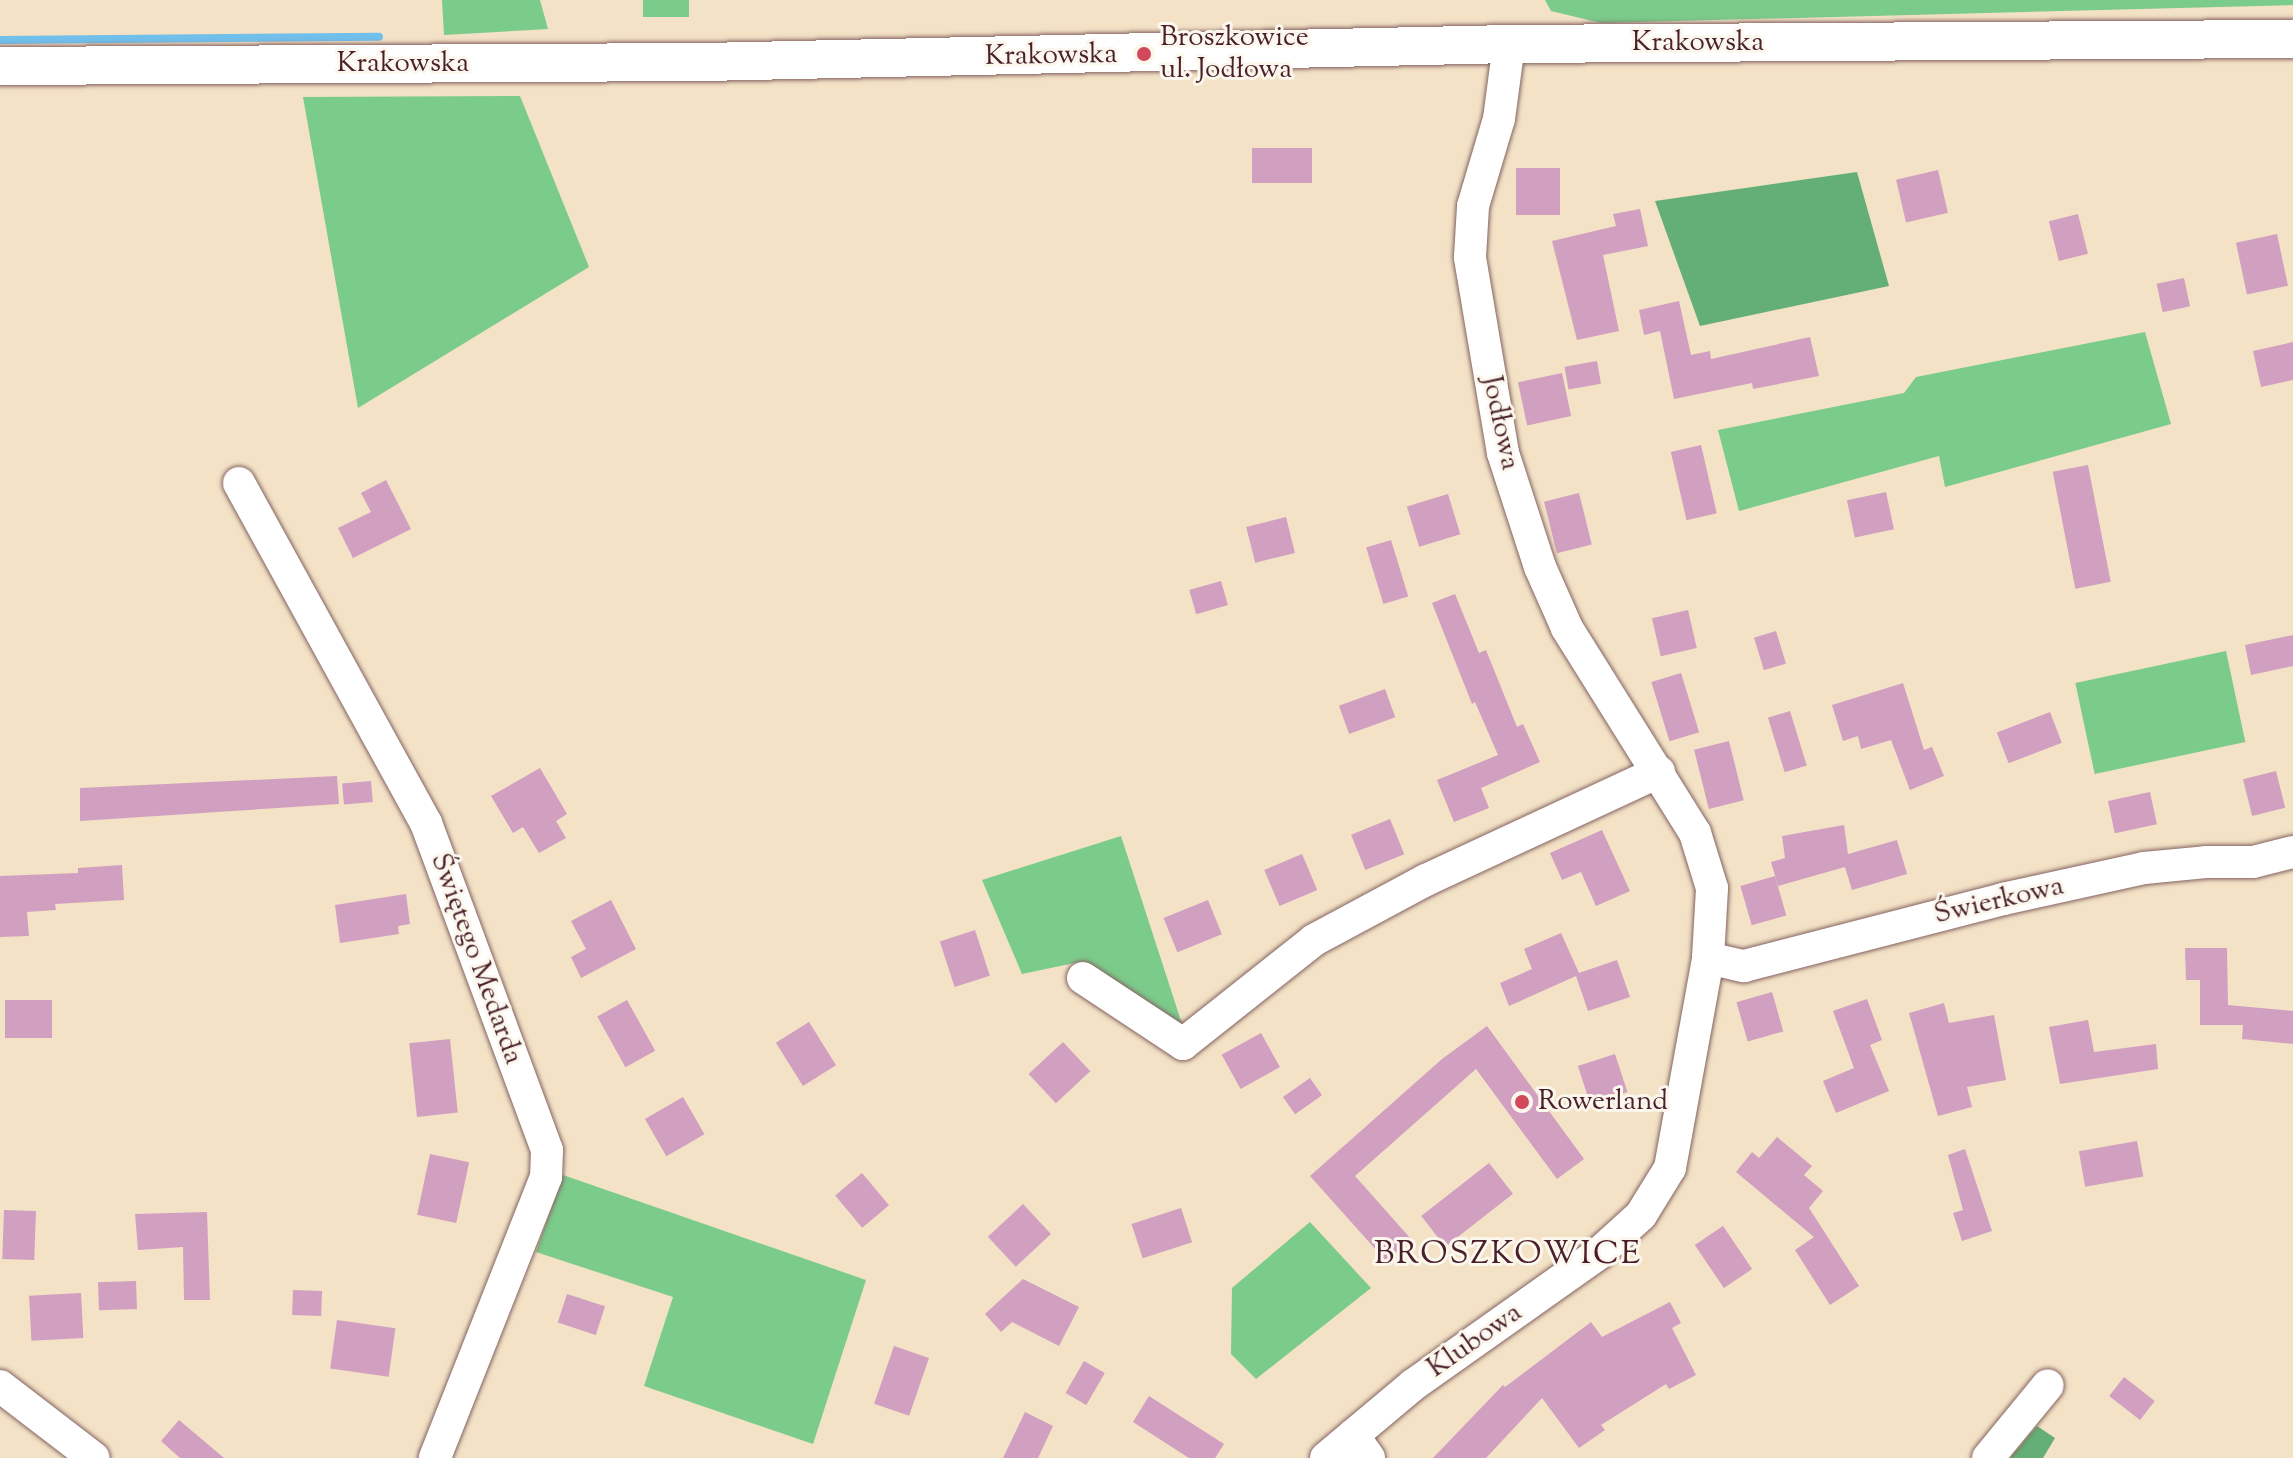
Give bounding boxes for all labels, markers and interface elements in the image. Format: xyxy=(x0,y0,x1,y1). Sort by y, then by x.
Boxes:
place label: Broszkowice ul. Jodłowa xyxy=(1160,21,1309,87)
street label: Krakowska xyxy=(1632,26,1764,60)
street label: Krakowska xyxy=(984,38,1118,74)
marker: Broszkowice ul. Jodłowa xyxy=(1135,45,1153,63)
street label: Krakowska xyxy=(337,47,469,81)
street label: Jodłowa xyxy=(1474,373,1526,473)
street label: Świętego Medarda xyxy=(422,849,530,1069)
street label: Świerkowa xyxy=(1931,870,2067,932)
place label: Rowerland xyxy=(1538,1085,1668,1119)
marker: Rowerland xyxy=(1513,1093,1531,1111)
district label: BROSZKOWICE xyxy=(1374,1236,1642,1274)
street label: Klubowa xyxy=(1421,1296,1529,1386)

